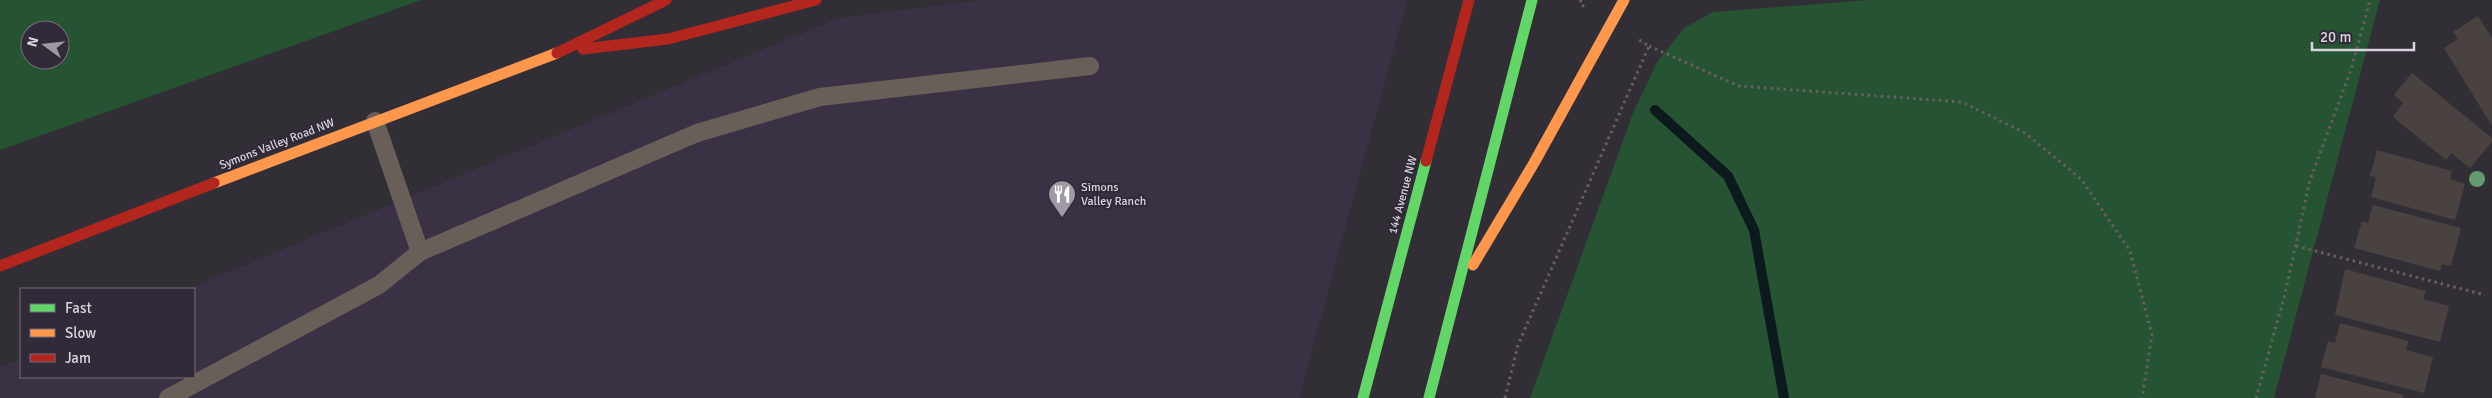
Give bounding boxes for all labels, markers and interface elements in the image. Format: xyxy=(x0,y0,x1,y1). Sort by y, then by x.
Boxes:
north arrow xyxy=(20,20,70,70)
scale bar xyxy=(2312,20,2414,52)
text: 20 m xyxy=(2320,28,2351,46)
text: N xyxy=(23,35,42,49)
street label: Symons Valley Road NW xyxy=(217,115,337,173)
street label: 144 Avenue NW xyxy=(1385,154,1421,236)
restaurant icon: Simons Valley Ranch xyxy=(1047,179,1077,218)
place label: Simons Valley Ranch xyxy=(1081,180,1146,209)
legend xyxy=(20,288,195,378)
text: Fast xyxy=(65,299,92,317)
text: Slow xyxy=(65,324,96,342)
text: Jam xyxy=(65,349,91,367)

